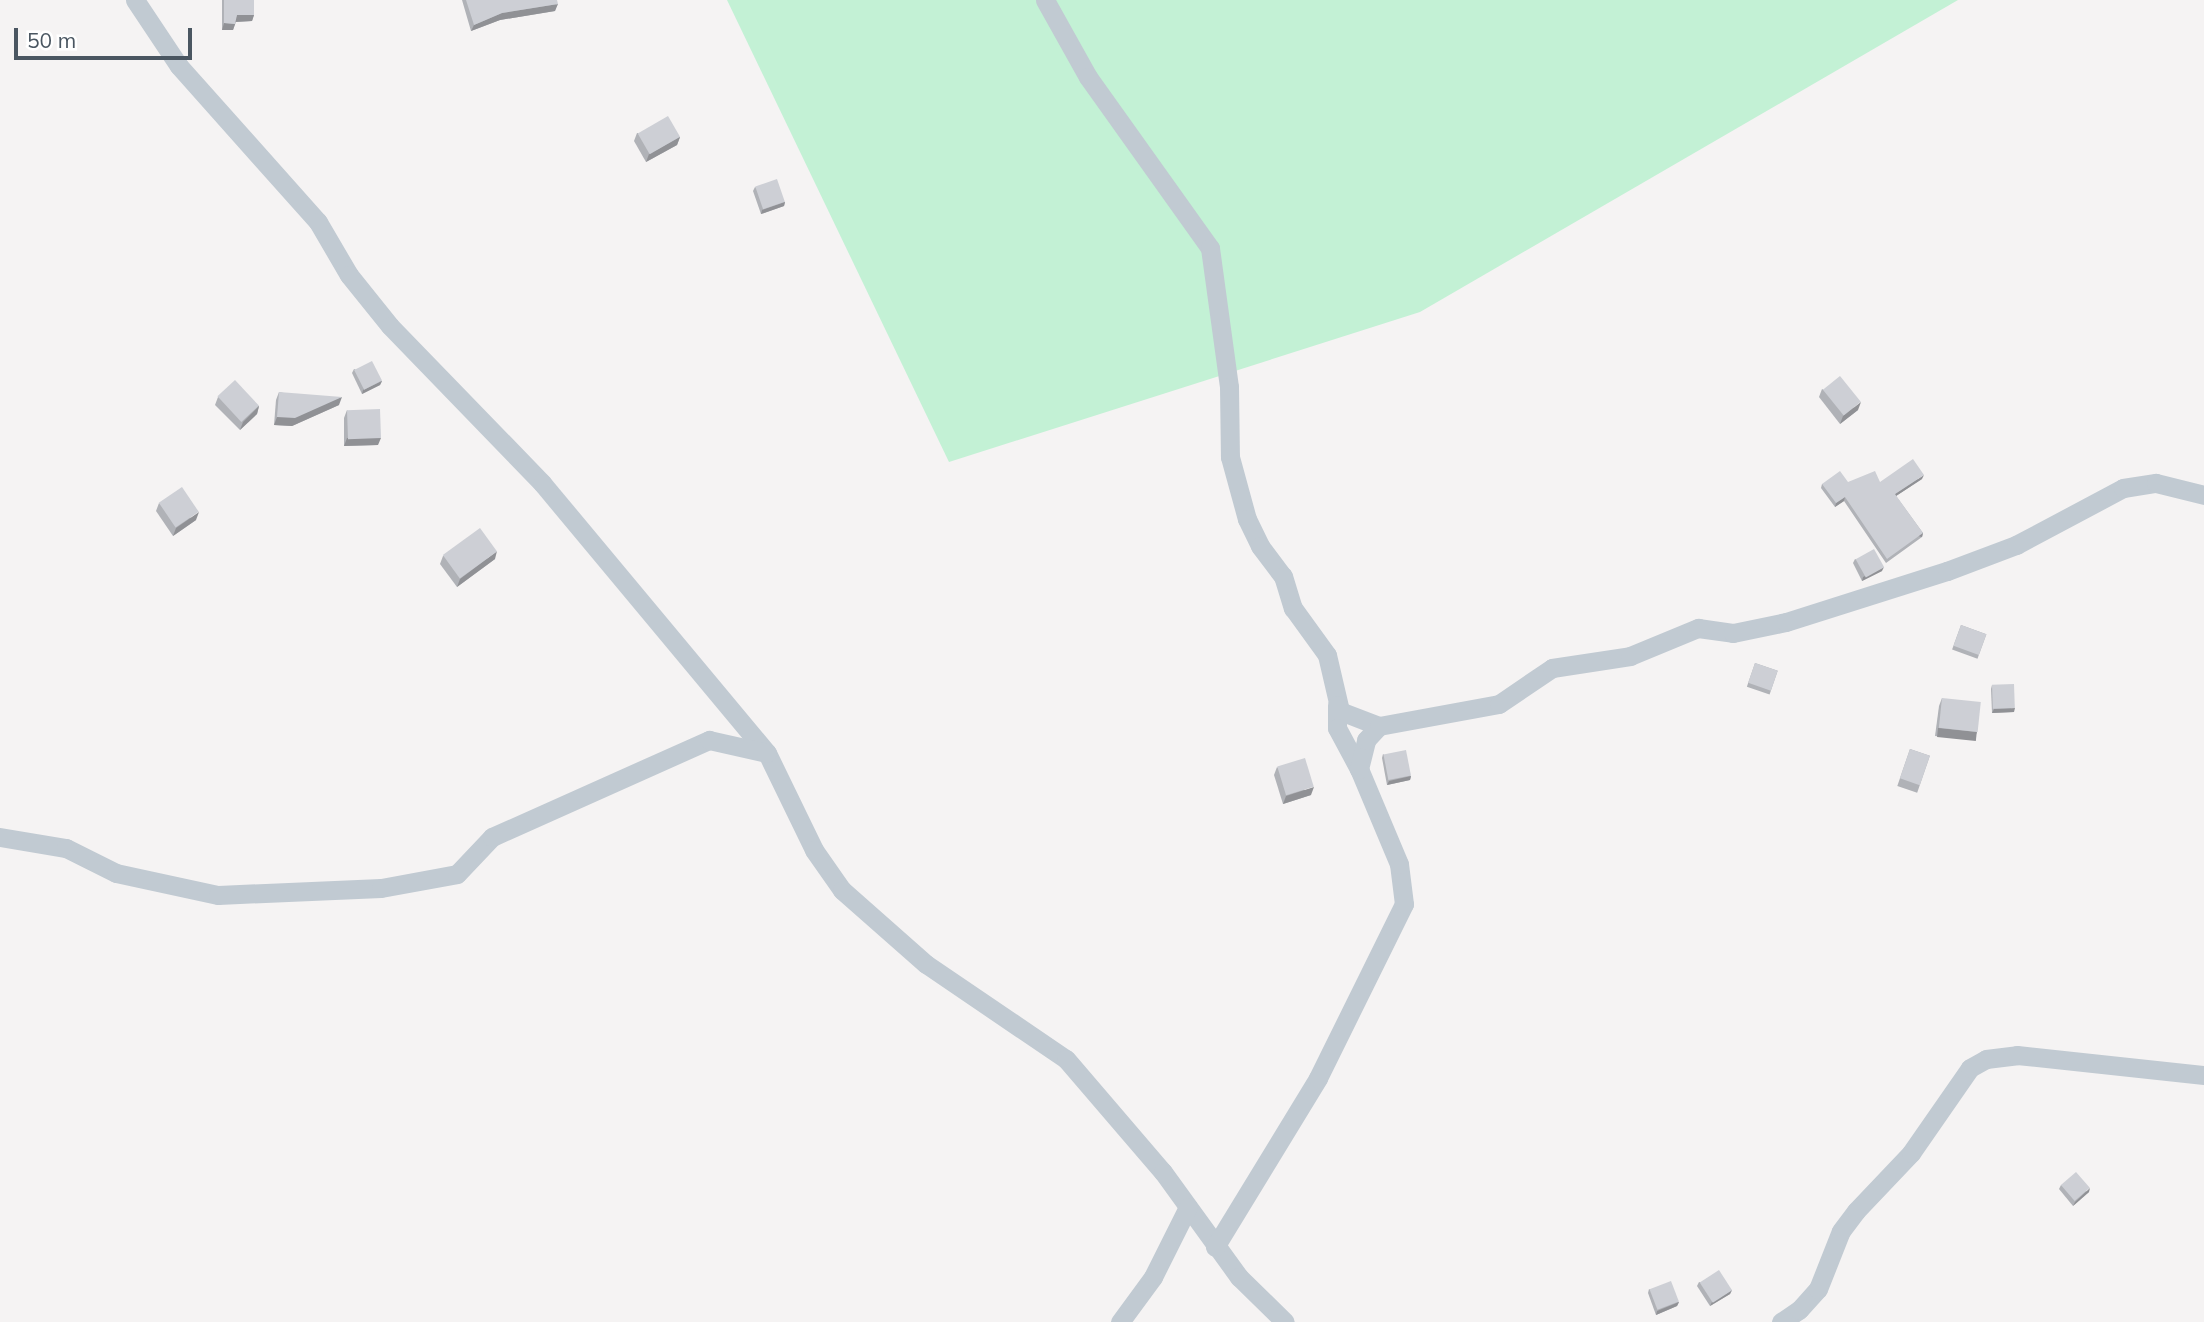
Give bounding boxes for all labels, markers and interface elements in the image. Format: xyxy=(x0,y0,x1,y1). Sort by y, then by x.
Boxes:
scale bar xyxy=(18,14,196,58)
text: 50 m xyxy=(27,27,76,53)

